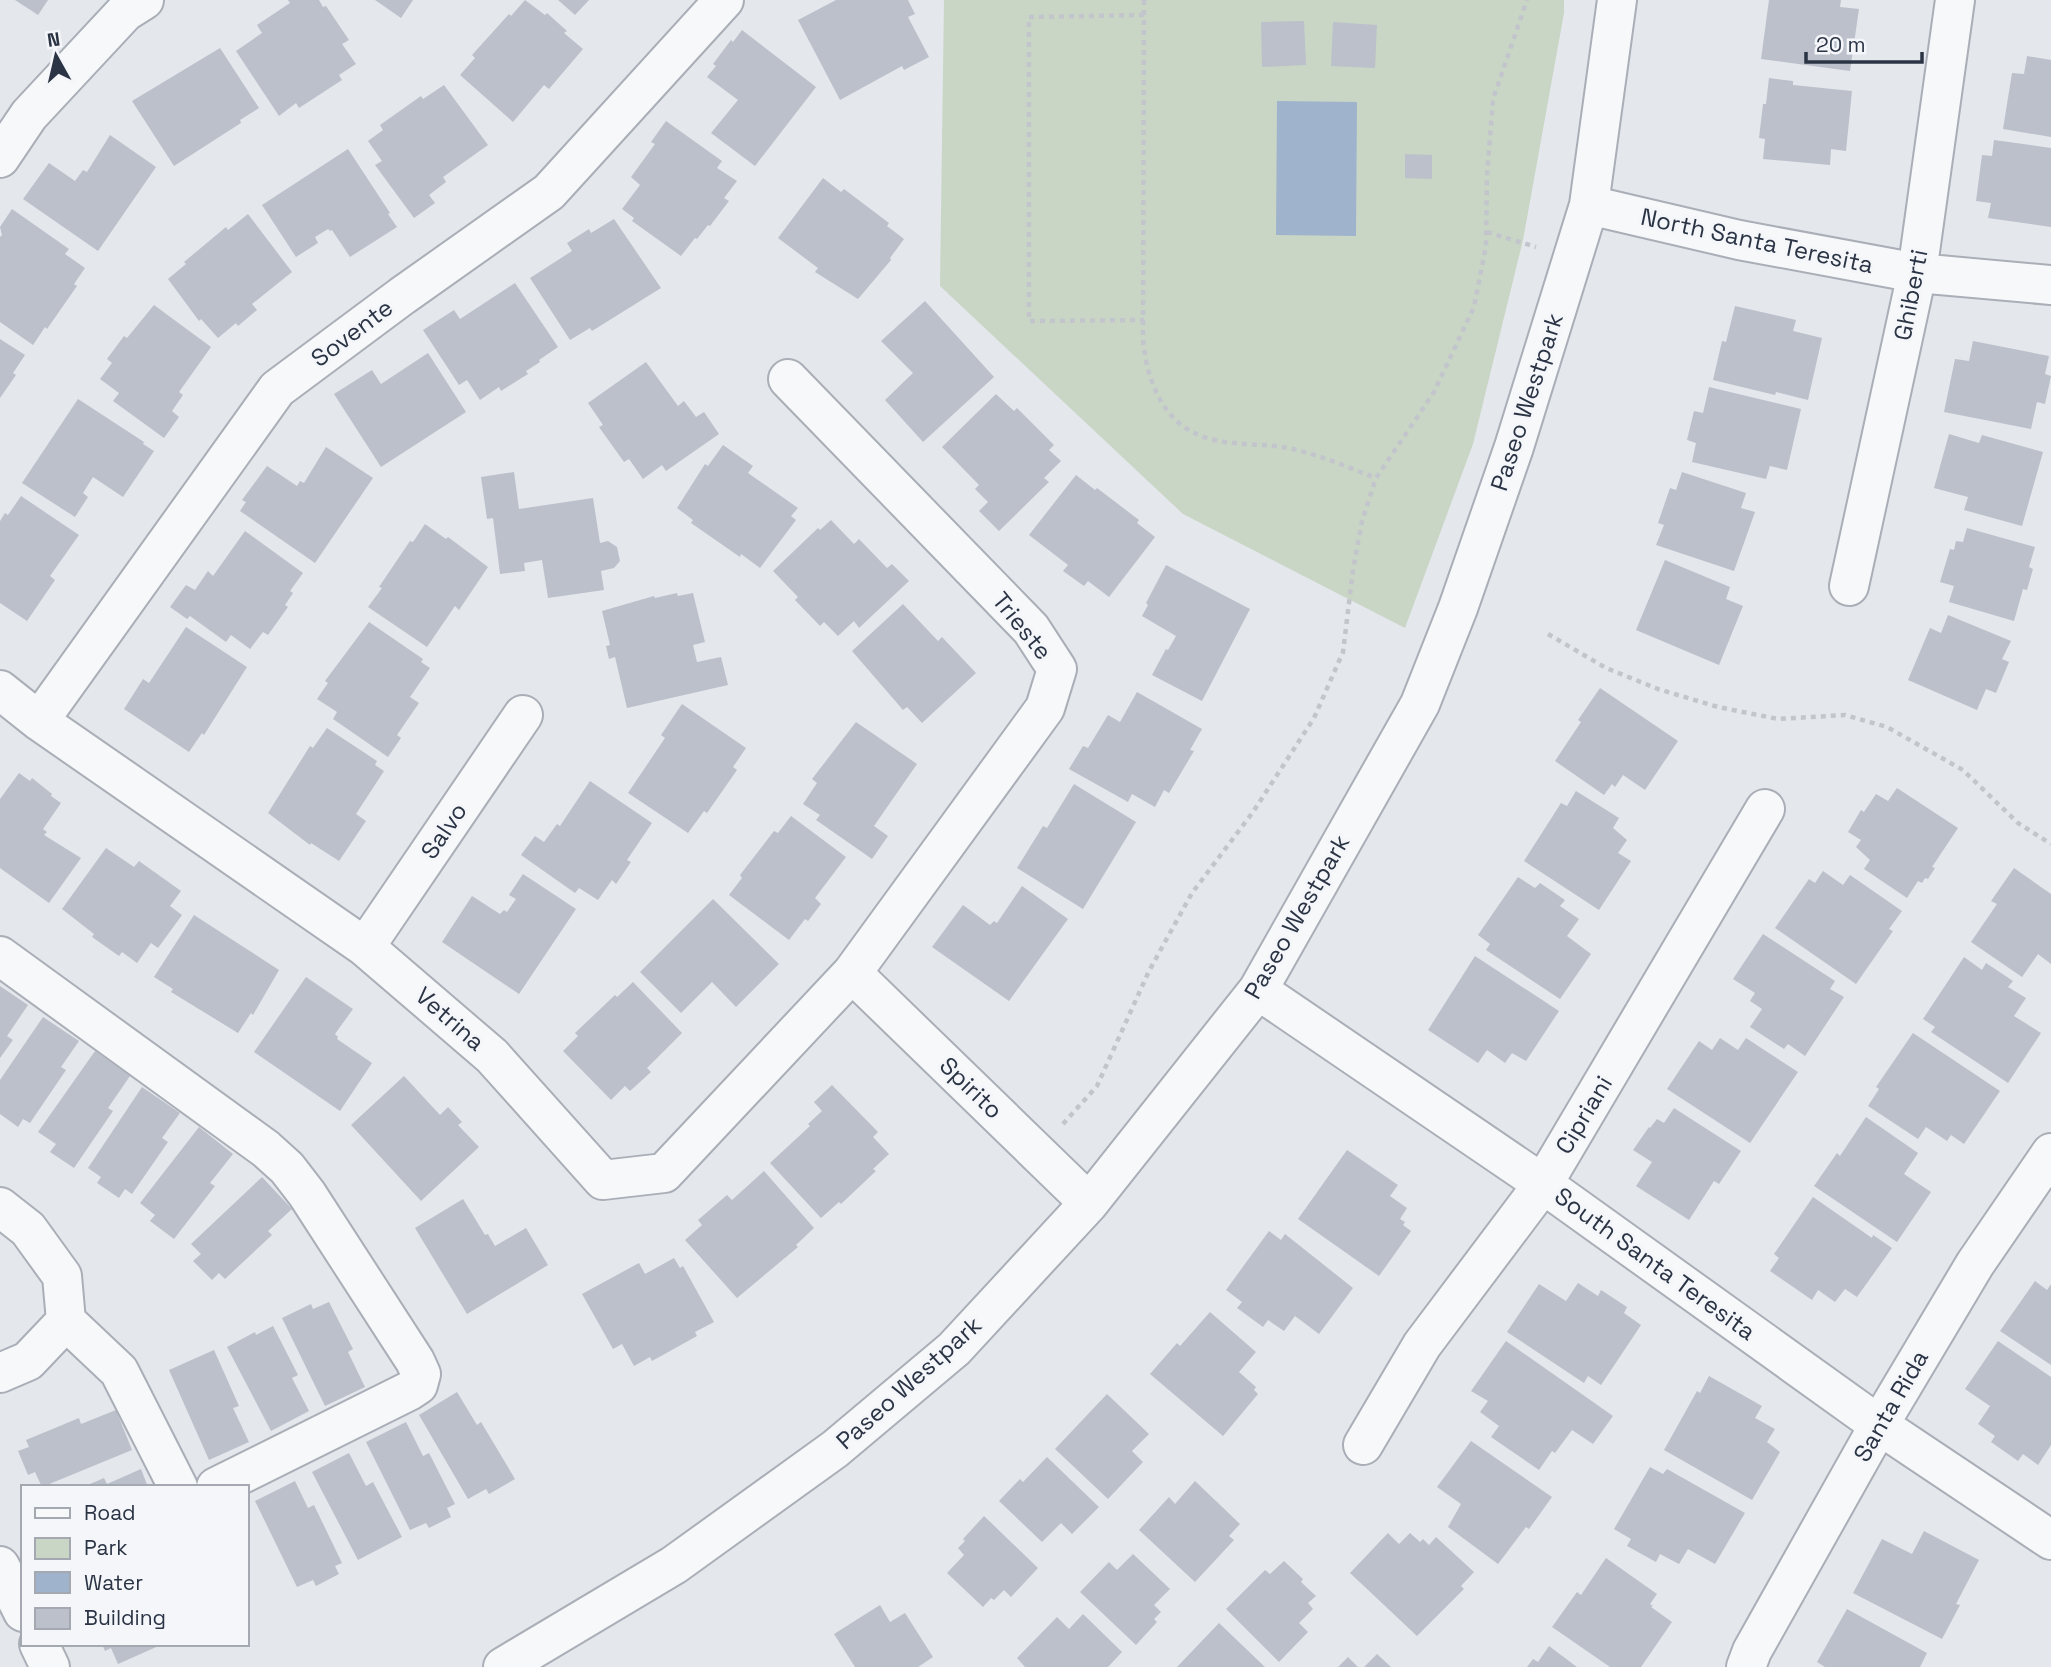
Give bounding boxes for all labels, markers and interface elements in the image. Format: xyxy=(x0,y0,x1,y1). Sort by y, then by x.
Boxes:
north arrow xyxy=(21,21,91,91)
scale bar xyxy=(1806,21,1922,65)
text: N xyxy=(46,26,62,53)
text: 20 m xyxy=(1816,31,1866,58)
street label: North Santa Teresita xyxy=(1638,201,1876,280)
street label: Ghiberti xyxy=(1887,247,1935,343)
street label: Sovente xyxy=(304,292,399,374)
street label: Paseo Westpark xyxy=(1483,309,1570,495)
street label: Trieste xyxy=(986,585,1059,666)
street label: Salvo xyxy=(413,796,474,865)
street label: Paseo Westpark xyxy=(1237,829,1356,1005)
street label: Vetrina xyxy=(409,980,492,1057)
street label: Spirito xyxy=(933,1050,1010,1125)
street label: Cipriani xyxy=(1548,1070,1619,1160)
street label: South Santa Teresita xyxy=(1549,1180,1762,1347)
street label: Paseo Westpark xyxy=(830,1309,988,1456)
street label: Santa Rida xyxy=(1846,1344,1935,1467)
legend xyxy=(21,1485,248,1646)
text: Road xyxy=(84,1499,136,1526)
text: Park xyxy=(84,1534,128,1561)
text: Water xyxy=(84,1569,143,1596)
text: Building xyxy=(84,1604,166,1631)

